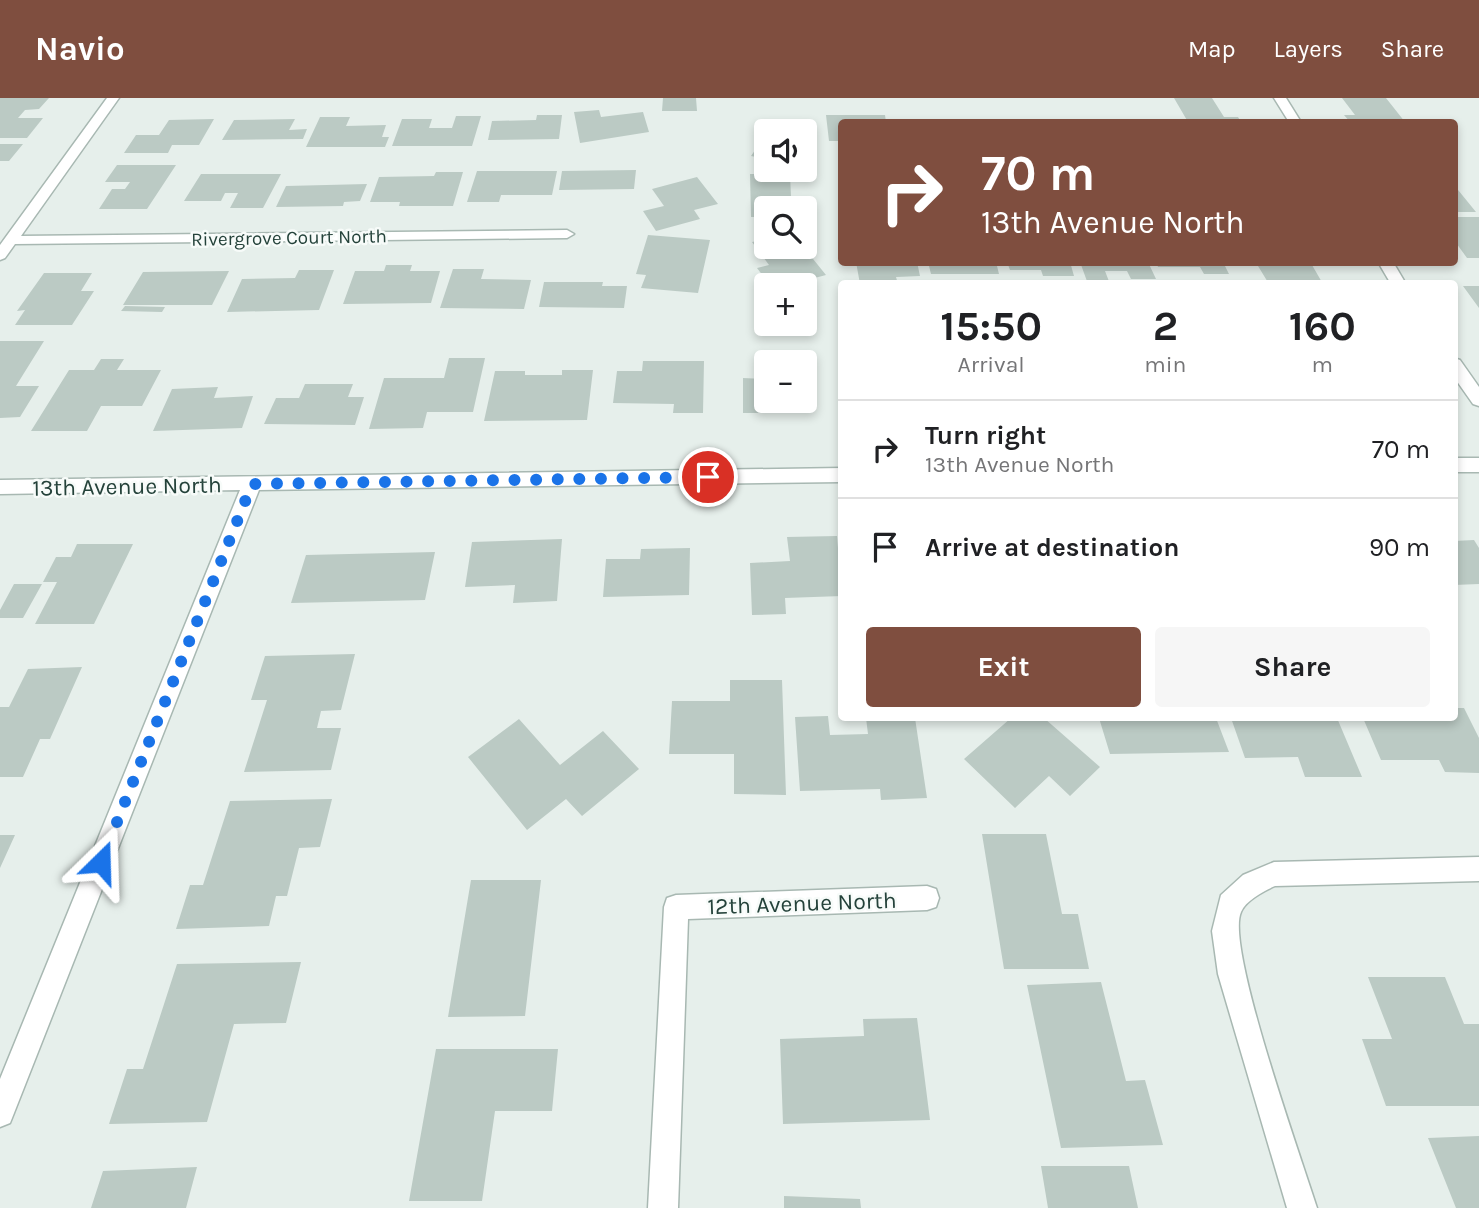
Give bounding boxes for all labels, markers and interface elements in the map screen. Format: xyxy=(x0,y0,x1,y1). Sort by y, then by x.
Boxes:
text: Navio xyxy=(35,30,125,68)
text: Map xyxy=(1188,35,1236,63)
text: Layers xyxy=(1274,35,1343,63)
text: Share xyxy=(1381,35,1444,63)
map controls xyxy=(754,119,817,413)
button: sound xyxy=(754,119,817,182)
text: 70 m xyxy=(981,145,1095,202)
icon: right xyxy=(866,147,957,238)
button: search xyxy=(754,196,817,259)
text: 13th Avenue North xyxy=(981,204,1245,241)
street label: Rivergrove Court North xyxy=(191,225,387,251)
button: + xyxy=(754,273,817,336)
text: 15:50 xyxy=(940,301,1042,351)
text: 2 xyxy=(1153,301,1178,351)
text: 160 xyxy=(1289,301,1356,351)
button: − xyxy=(754,350,817,413)
text: Arrival xyxy=(957,351,1025,378)
text: min xyxy=(1144,351,1186,378)
text: m xyxy=(1311,351,1333,378)
text: Turn right xyxy=(925,420,1046,451)
icon: right xyxy=(866,430,904,468)
text: 70 m xyxy=(1372,434,1430,465)
pin xyxy=(678,447,738,507)
text: 13th Avenue North xyxy=(925,451,1114,478)
icon: arrive xyxy=(689,458,727,496)
street label: 13th Avenue North xyxy=(32,471,222,502)
icon: arrive xyxy=(866,528,904,566)
text: Arrive at destination xyxy=(925,532,1179,563)
text: 90 m xyxy=(1369,532,1430,563)
button: Exit xyxy=(866,627,1141,707)
button: Share xyxy=(1155,627,1430,707)
position arrow xyxy=(64,825,138,899)
street label: 12th Avenue North xyxy=(707,887,897,920)

